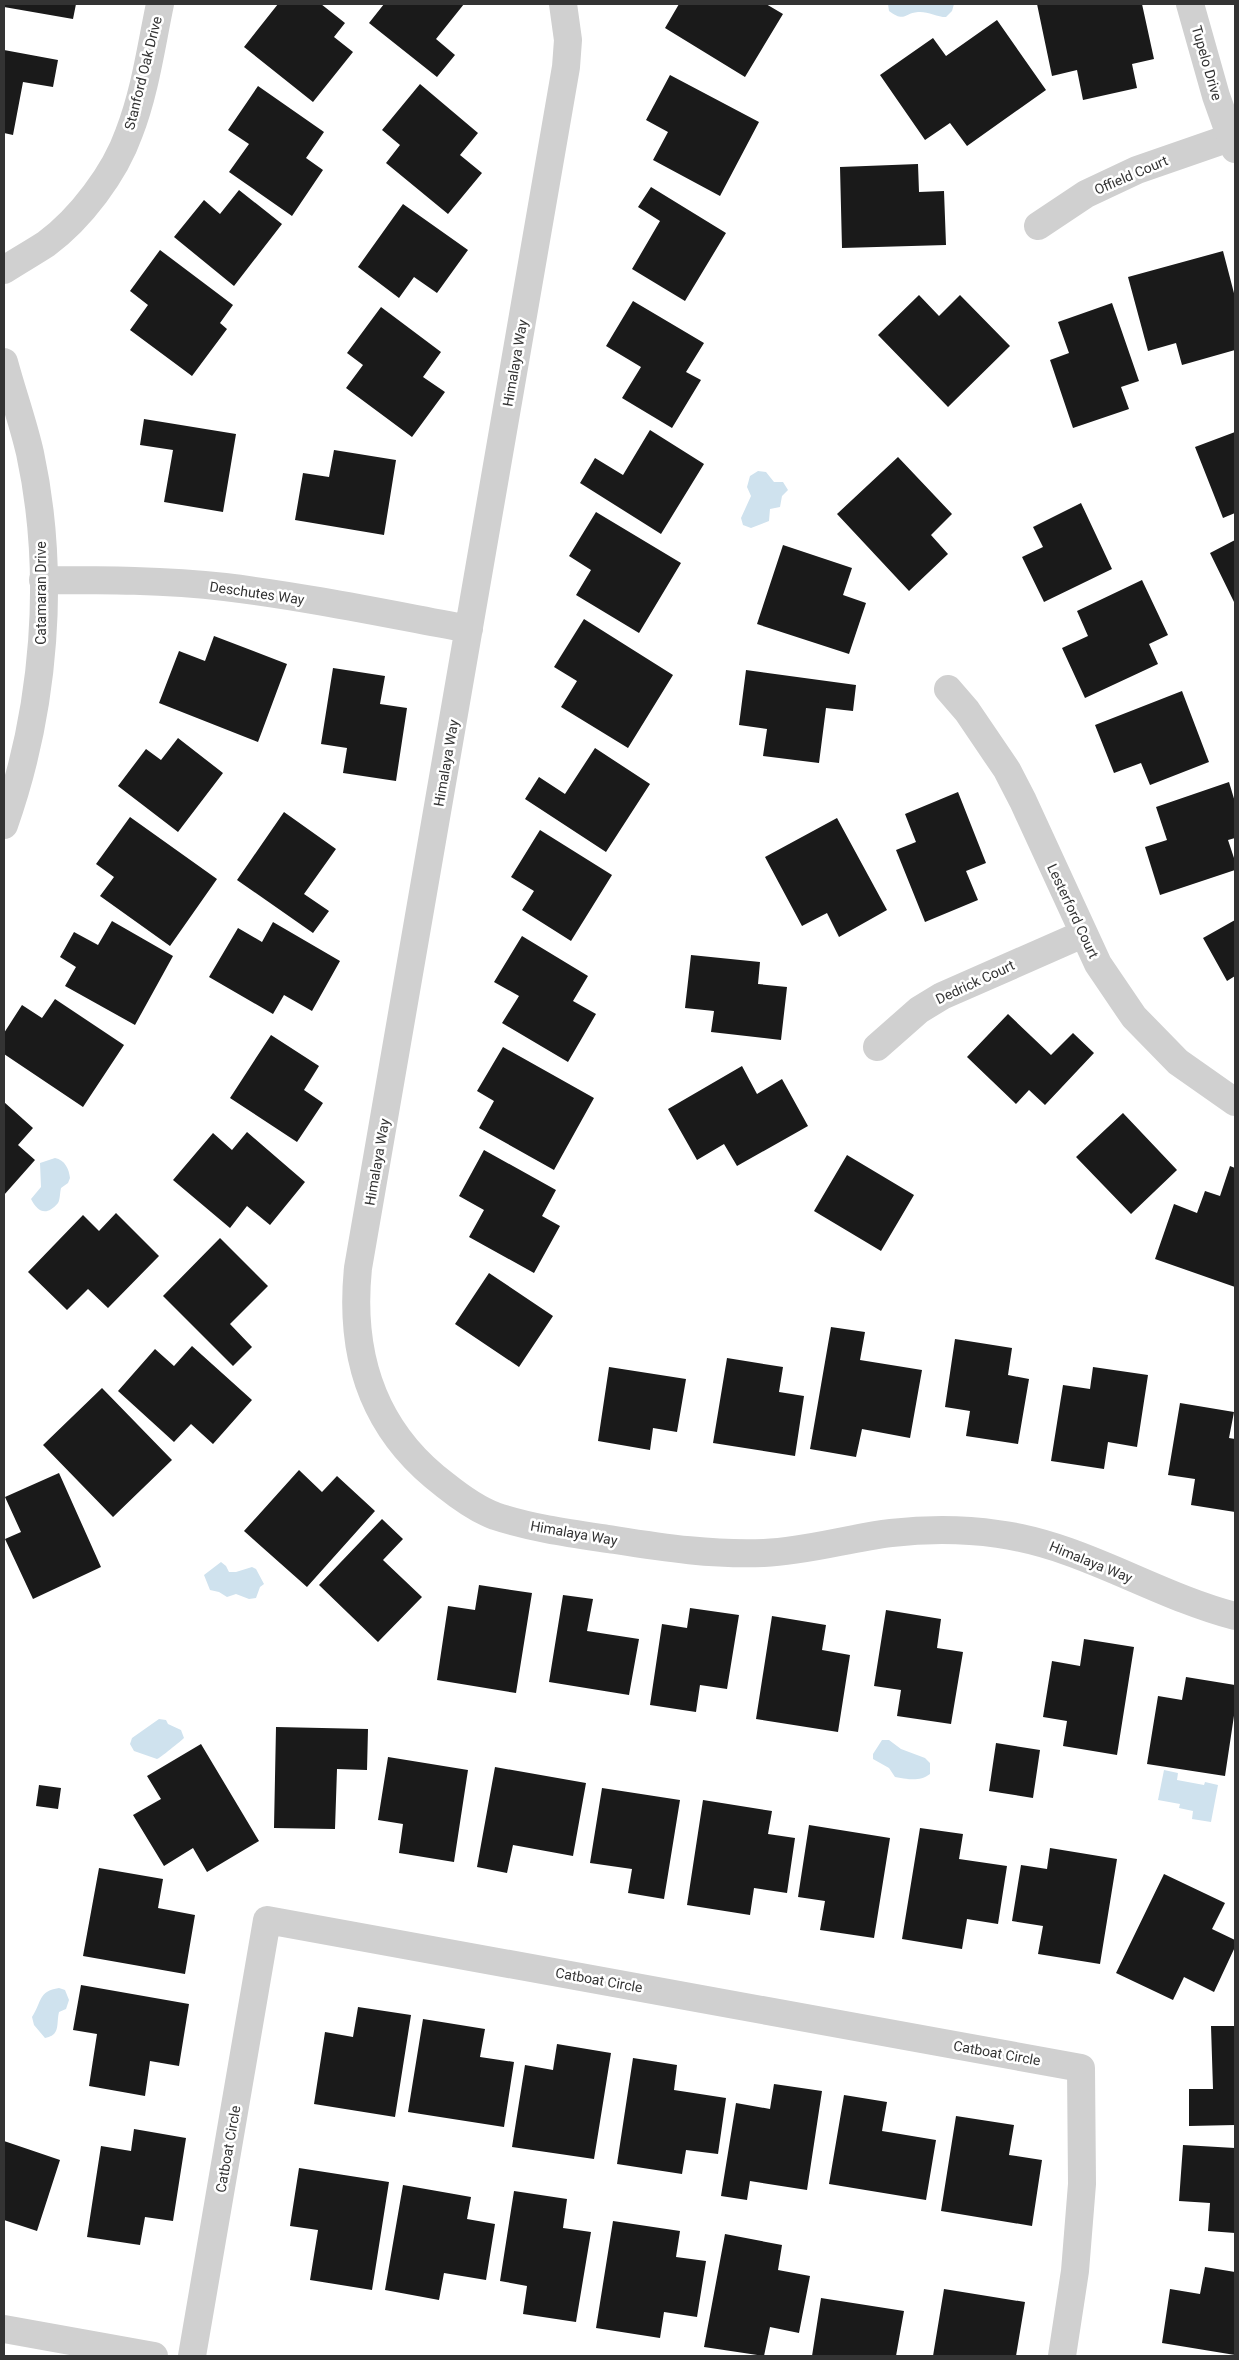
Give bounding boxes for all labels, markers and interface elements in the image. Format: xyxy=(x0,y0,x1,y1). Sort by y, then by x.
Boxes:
street label: Stanford Oak Drive xyxy=(121,15,165,131)
street label: Tupelo Drive xyxy=(1189,24,1225,102)
street label: Offield Court xyxy=(1092,152,1171,198)
street label: Himalaya Way xyxy=(499,318,531,408)
street label: Catamaran Drive xyxy=(33,541,49,645)
street label: Deschutes Way xyxy=(209,578,306,608)
street label: Himalaya Way xyxy=(430,718,462,808)
street label: Lesterford Court xyxy=(1044,861,1102,961)
street label: Dedrick Court xyxy=(933,957,1017,1007)
street label: Himalaya Way xyxy=(361,1117,393,1207)
street label: Himalaya Way xyxy=(529,1517,619,1549)
street label: Himalaya Way xyxy=(1047,1538,1135,1586)
street label: Catboat Circle xyxy=(554,1964,644,1996)
street label: Catboat Circle xyxy=(952,2037,1042,2069)
street label: Catboat Circle xyxy=(212,2104,244,2194)

